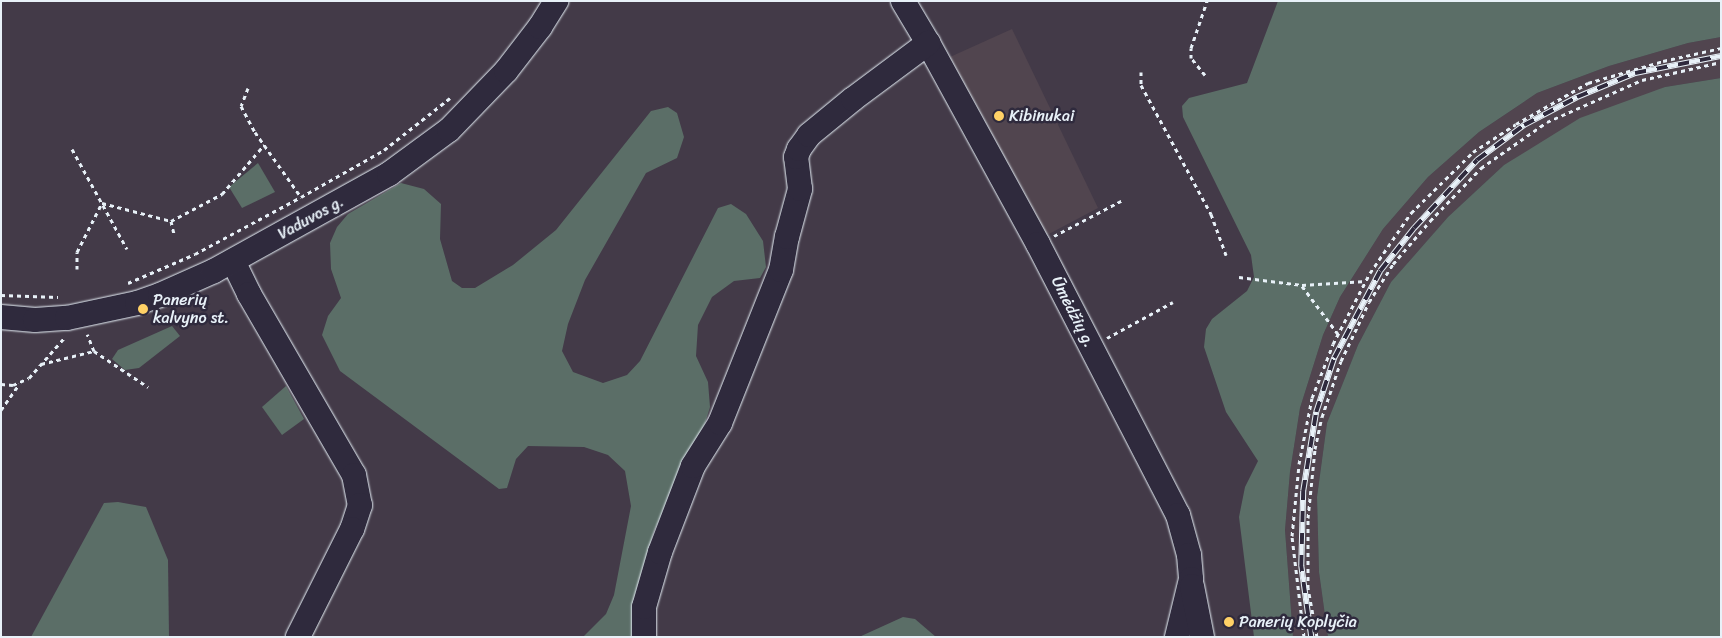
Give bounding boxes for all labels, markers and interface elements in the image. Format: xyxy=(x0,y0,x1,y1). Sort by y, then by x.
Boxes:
place label: Kibinukai xyxy=(1009,106,1074,126)
marker: Kibinukai xyxy=(993,110,1005,122)
street label: Vaduvos g. xyxy=(275,192,347,244)
street label: Ūmėdžių g. xyxy=(1047,273,1099,351)
place label: Panerių kalvyno st. xyxy=(153,290,230,328)
marker: Panerių kalvyno st. xyxy=(137,303,149,315)
place label: Panerių Koplyčia xyxy=(1239,612,1357,632)
marker: Panerių Koplyčia xyxy=(1223,616,1235,628)

